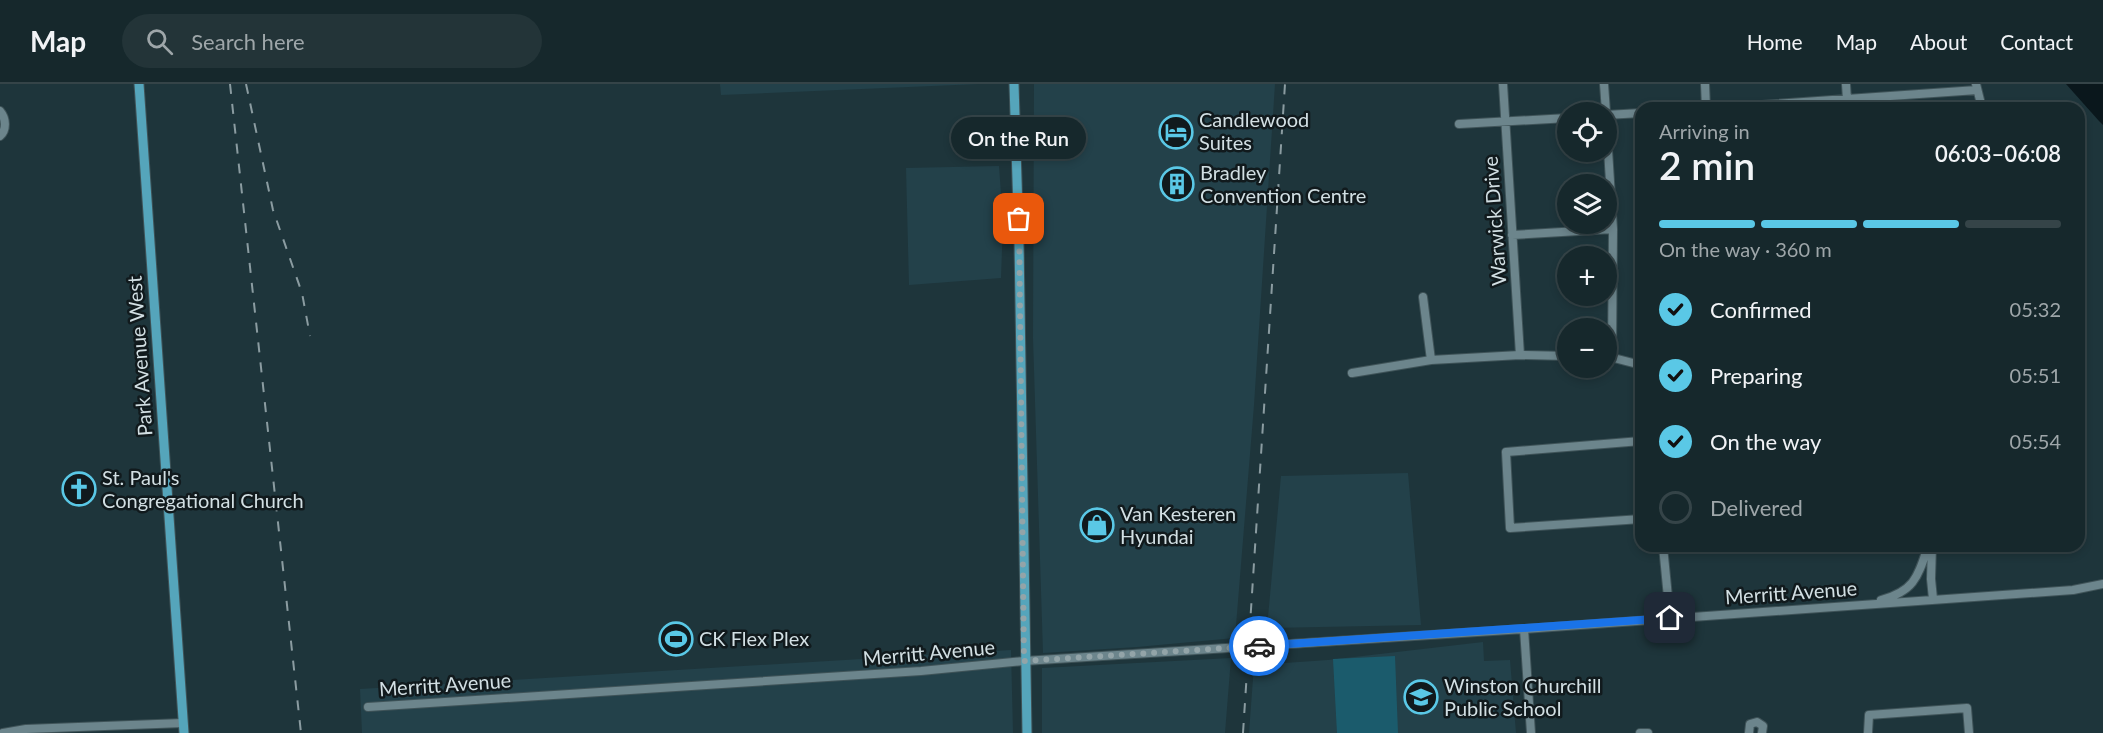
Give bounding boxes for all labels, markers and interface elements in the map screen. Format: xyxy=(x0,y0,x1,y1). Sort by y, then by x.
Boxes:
search box xyxy=(122,14,542,68)
text: Map xyxy=(30,24,86,58)
icon: search xyxy=(143,25,176,58)
text: Search here xyxy=(191,28,305,55)
text: Home xyxy=(1747,29,1803,54)
text: Map xyxy=(1836,29,1877,54)
text: About xyxy=(1910,29,1967,54)
text: Contact xyxy=(2000,29,2073,54)
map controls xyxy=(1557,102,1617,378)
button: locate xyxy=(1557,102,1617,162)
place label: Candlewood Suites xyxy=(1199,107,1309,154)
hotel icon: Candlewood Suites xyxy=(1158,114,1194,150)
callout: On the Run xyxy=(952,117,1086,159)
text: Arriving in xyxy=(1659,119,1750,143)
text: On the Run xyxy=(968,126,1069,150)
text: 06:03–06:08 xyxy=(1935,140,2061,167)
text: 2 min xyxy=(1659,142,1755,188)
street label: Warwick Drive xyxy=(1478,155,1511,287)
place label: Bradley Convention Centre xyxy=(1200,160,1366,207)
building icon: Bradley Convention Centre xyxy=(1159,166,1195,202)
button: layers xyxy=(1557,174,1617,234)
pin xyxy=(993,193,1044,244)
icon: bag xyxy=(1002,202,1035,235)
text: On the way · 360 m xyxy=(1659,237,1832,261)
button: + xyxy=(1557,246,1617,306)
street label: Park Avenue West xyxy=(121,275,157,437)
icon: check xyxy=(1659,293,1692,326)
text: Confirmed xyxy=(1710,296,1812,323)
text: 05:32 xyxy=(2010,297,2061,321)
button: − xyxy=(1557,318,1617,378)
icon: check xyxy=(1659,359,1692,392)
text: Preparing xyxy=(1710,362,1802,389)
text: 05:51 xyxy=(2010,363,2061,387)
icon: check xyxy=(1659,425,1692,458)
text: On the way xyxy=(1710,428,1821,455)
text: 05:54 xyxy=(2010,429,2061,453)
place label: St. Paul's Congregational Church xyxy=(102,465,304,512)
church icon: St. Paul's Congregational Church xyxy=(61,471,97,507)
text: Delivered xyxy=(1710,494,1803,521)
place label: Van Kesteren Hyundai xyxy=(1120,501,1236,548)
shop icon: Van Kesteren Hyundai xyxy=(1079,507,1115,543)
street label: Merritt Avenue xyxy=(1724,575,1858,609)
pin xyxy=(1644,592,1695,643)
icon: home xyxy=(1653,601,1686,634)
courier xyxy=(1229,616,1289,676)
sports icon: CK Flex Plex xyxy=(658,621,694,657)
place label: CK Flex Plex xyxy=(699,626,809,650)
icon: car xyxy=(1243,630,1276,663)
street label: Merritt Avenue xyxy=(862,634,996,670)
street label: Merritt Avenue xyxy=(378,667,512,701)
place label: Winston Churchill Public School xyxy=(1444,673,1602,720)
school or university icon: Winston Churchill Public School xyxy=(1403,679,1439,715)

